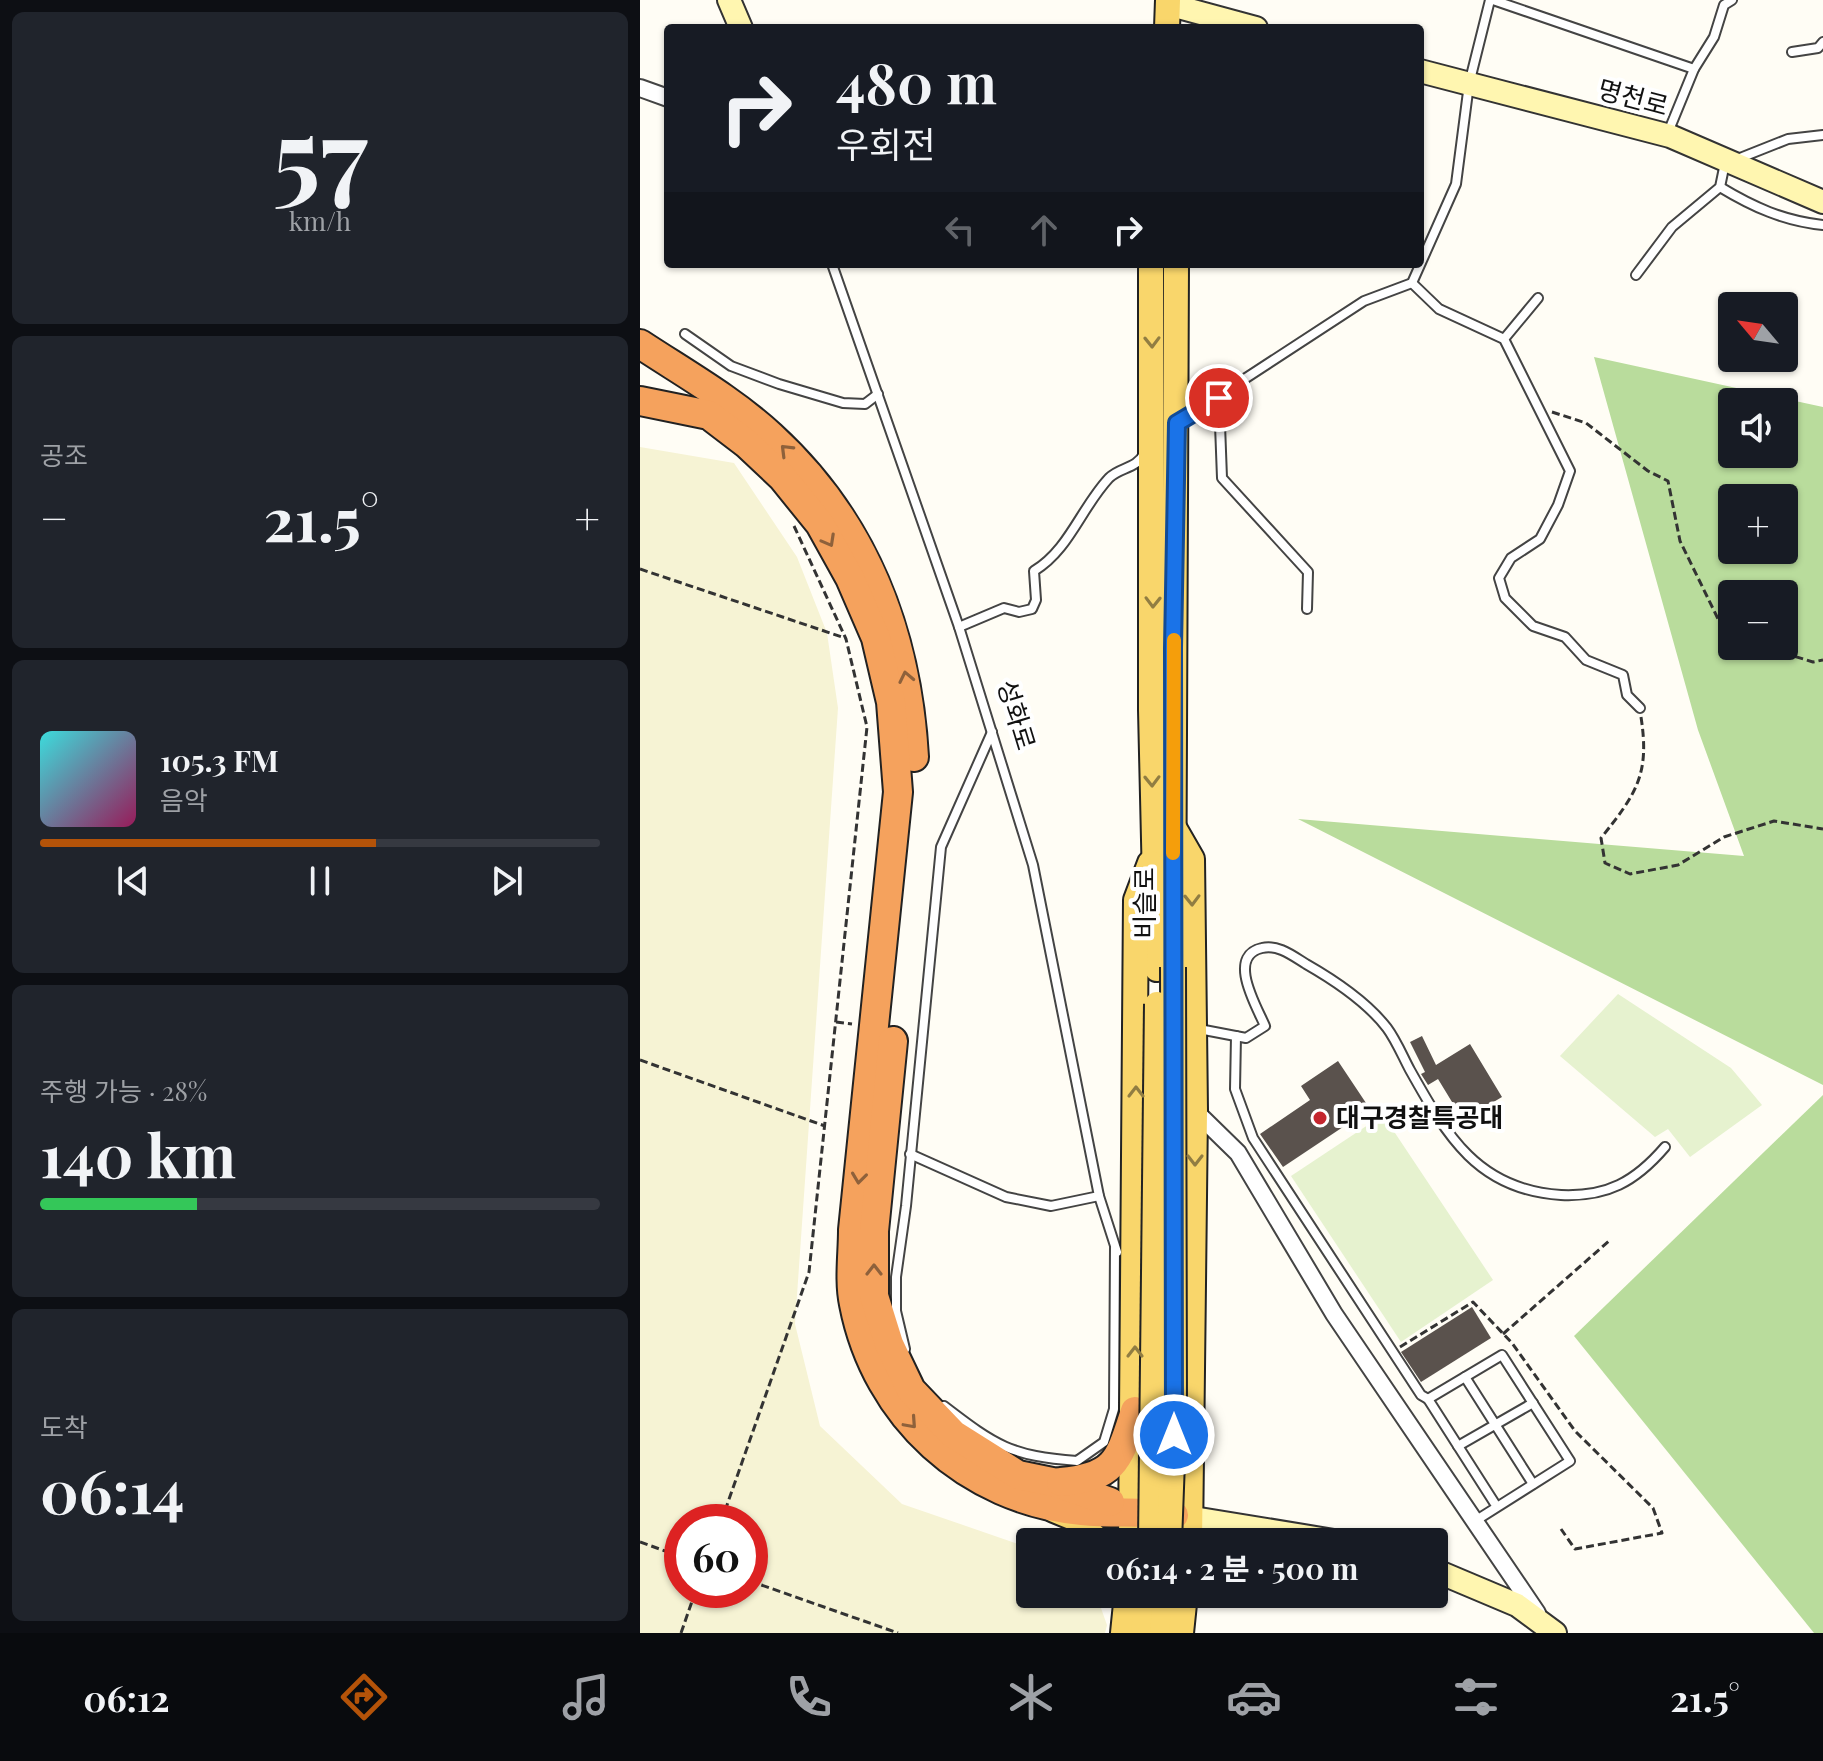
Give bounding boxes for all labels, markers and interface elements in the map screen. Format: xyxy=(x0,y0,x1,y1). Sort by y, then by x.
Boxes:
text: 480 m xyxy=(836,44,997,119)
icon: right xyxy=(704,56,808,160)
street label: 명천로 xyxy=(1594,70,1673,123)
text: 57 xyxy=(272,81,368,220)
text: 우회전 xyxy=(836,119,935,167)
text: km/h xyxy=(289,203,351,238)
icon: left xyxy=(938,208,982,252)
icon: ahead xyxy=(1022,208,1066,252)
icon: right xyxy=(1106,208,1150,252)
north arrow xyxy=(1718,292,1798,372)
map controls xyxy=(1718,292,1798,660)
one-way arrow xyxy=(1143,336,1161,349)
pin xyxy=(1185,364,1253,432)
icon: arrive xyxy=(1197,376,1241,420)
button: sound xyxy=(1718,388,1798,468)
text: 공조 xyxy=(40,437,88,472)
one-way arrow xyxy=(781,445,795,459)
text: 21.5° xyxy=(263,477,379,557)
button: + xyxy=(1718,484,1798,564)
text: − xyxy=(40,487,68,546)
text: + xyxy=(574,487,600,546)
one-way arrow xyxy=(820,533,835,547)
button: − xyxy=(1718,580,1798,660)
one-way arrow xyxy=(1144,596,1161,609)
one-way arrow xyxy=(898,670,915,684)
street label: 성화로 xyxy=(990,675,1045,754)
text: 105.3 FM xyxy=(160,740,279,780)
one-way arrow xyxy=(1144,775,1161,788)
text: 음악 xyxy=(160,782,208,817)
icon: previous xyxy=(111,859,155,903)
icon: pause xyxy=(298,859,342,903)
icon: next xyxy=(485,859,529,903)
street label: 비슬로 xyxy=(1126,867,1161,939)
one-way arrow xyxy=(1183,894,1201,907)
text: 주행 가능 · 28% xyxy=(40,1073,207,1108)
one-way arrow xyxy=(1127,1085,1145,1098)
place label: 대구경찰특공대 xyxy=(1336,1099,1503,1134)
marker: 대구경찰특공대 xyxy=(1311,1109,1329,1127)
text: 140 km xyxy=(40,1113,236,1193)
one-way arrow xyxy=(1186,1154,1204,1167)
one-way arrow xyxy=(851,1172,868,1185)
one-way arrow xyxy=(865,1263,883,1276)
one-way arrow xyxy=(1126,1345,1144,1358)
position arrow xyxy=(1132,1393,1216,1477)
text: 도착 xyxy=(40,1409,88,1444)
one-way arrow xyxy=(901,1413,915,1428)
text: 06:14 xyxy=(40,1449,184,1529)
speed limit sign: 60 xyxy=(664,1504,768,1608)
text: 06:14 · 2 분 · 500 m xyxy=(1106,1548,1358,1588)
icon: directions xyxy=(336,1669,392,1725)
icon: music xyxy=(558,1669,614,1725)
icon: phone xyxy=(781,1669,837,1725)
icon: climate xyxy=(1003,1669,1059,1725)
icon: car xyxy=(1226,1669,1282,1725)
icon: filters xyxy=(1448,1669,1504,1725)
text: 06:12 xyxy=(83,1673,170,1721)
text: 21.5° xyxy=(1670,1673,1740,1721)

